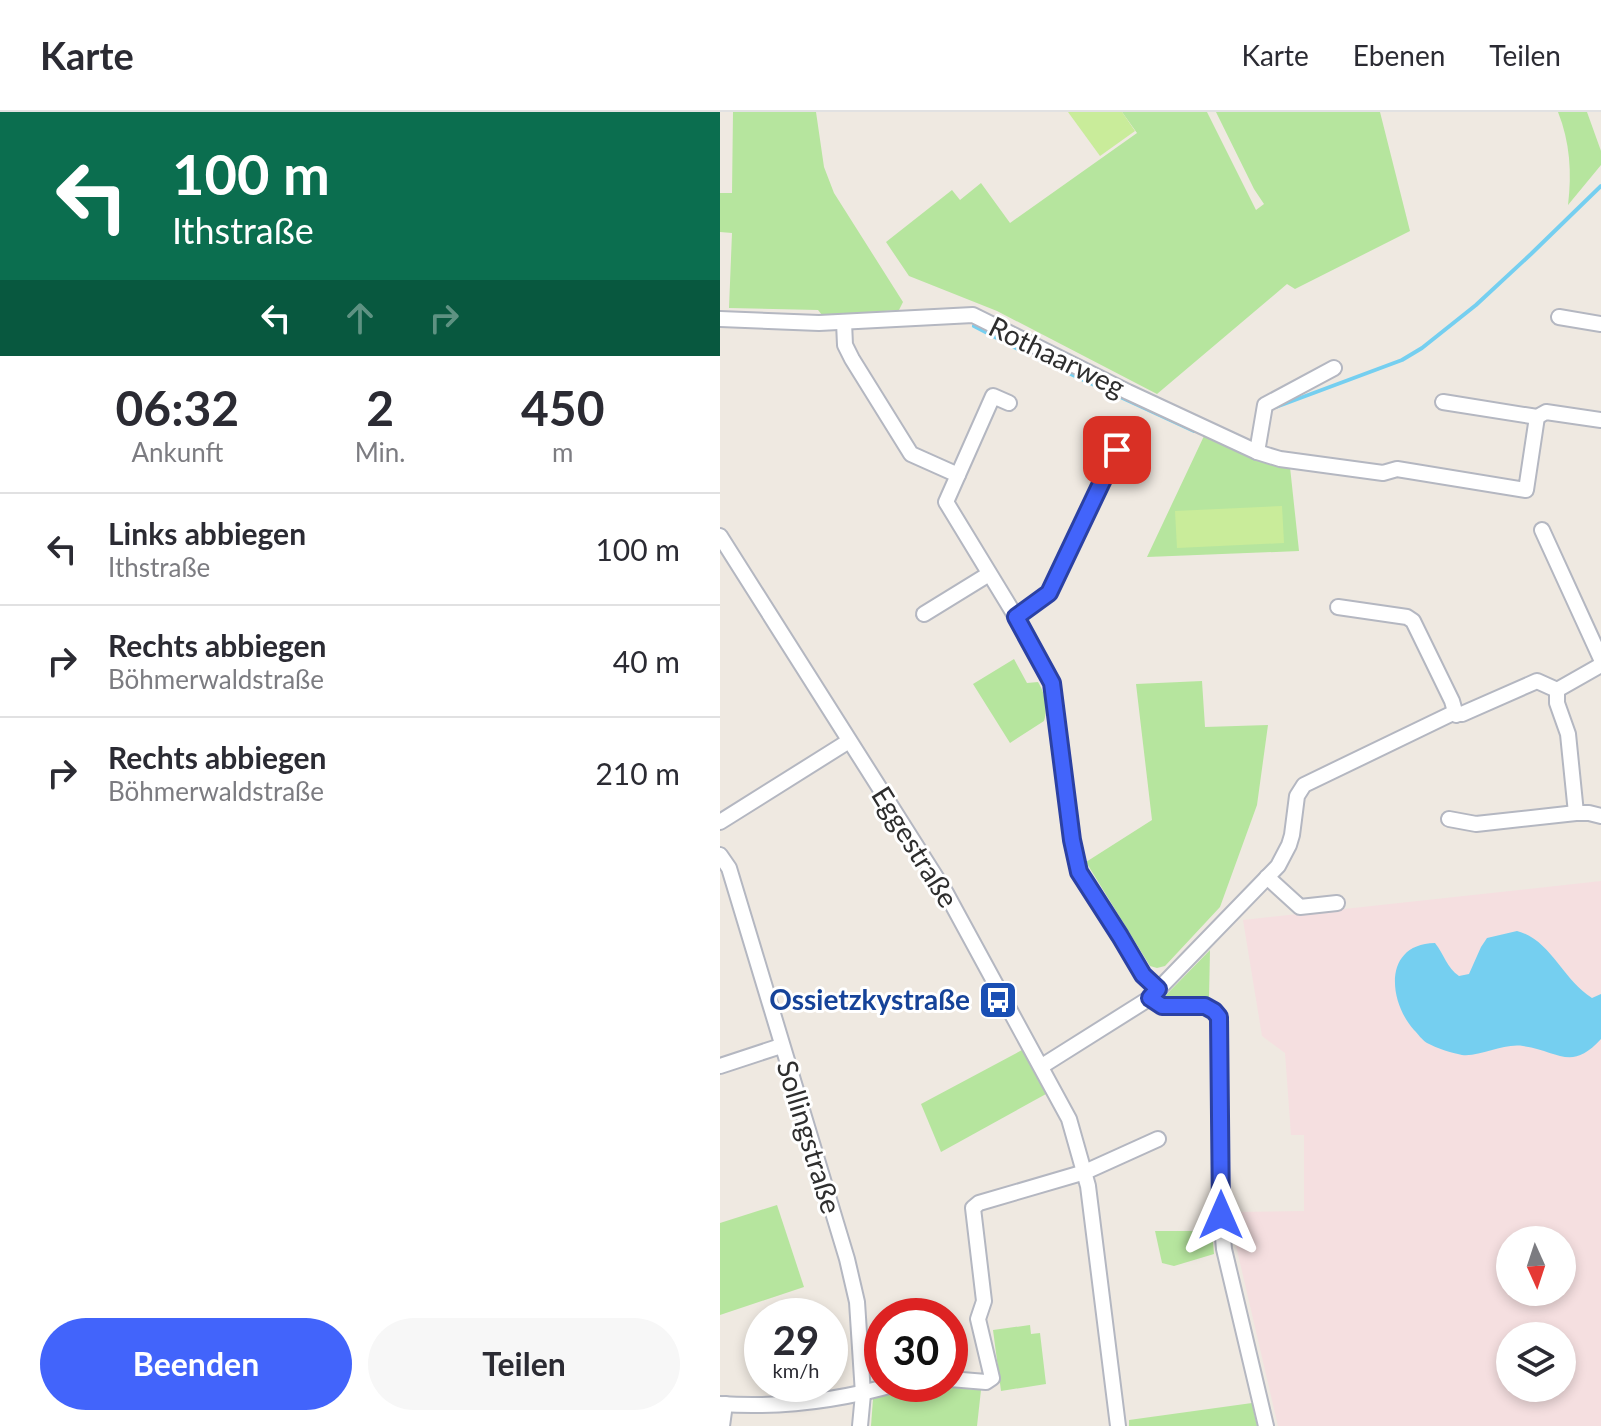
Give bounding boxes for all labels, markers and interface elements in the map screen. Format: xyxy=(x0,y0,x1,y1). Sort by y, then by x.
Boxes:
text: Karte xyxy=(40,32,134,78)
text: Karte xyxy=(1241,38,1309,72)
text: Ebenen xyxy=(1353,38,1445,72)
text: Teilen xyxy=(1489,38,1561,72)
text: 100 m xyxy=(172,140,330,207)
icon: left xyxy=(40,144,144,248)
text: Ithstraße xyxy=(172,208,314,252)
icon: left xyxy=(254,296,298,340)
icon: ahead xyxy=(338,296,382,340)
icon: right xyxy=(422,296,466,340)
street label: Rothaarweg xyxy=(984,309,1131,404)
text: 06:32 xyxy=(115,379,239,436)
text: 2 xyxy=(366,379,394,436)
text: 450 xyxy=(521,379,605,436)
pin xyxy=(1083,416,1151,484)
icon: arrive xyxy=(1095,428,1139,472)
text: Ankunft xyxy=(131,436,223,468)
text: Min. xyxy=(355,436,406,468)
text: m xyxy=(552,436,573,468)
text: Links abbiegen xyxy=(108,515,306,551)
icon: left xyxy=(40,527,84,571)
text: 100 m xyxy=(595,531,680,567)
text: Ithstraße xyxy=(108,551,210,583)
text: Rechts abbiegen xyxy=(108,627,327,663)
icon: right xyxy=(40,639,84,683)
text: 40 m xyxy=(613,643,680,679)
text: Böhmerwaldstraße xyxy=(108,663,324,695)
text: Rechts abbiegen xyxy=(108,739,327,775)
icon: right xyxy=(40,751,84,795)
text: 210 m xyxy=(595,755,680,791)
text: Böhmerwaldstraße xyxy=(108,775,324,807)
street label: Eggestraße xyxy=(865,780,966,913)
bus stop icon: Ossietzkystraße xyxy=(977,979,1019,1021)
place label: Ossietzkystraße xyxy=(769,982,970,1016)
street label: Sollingstraße xyxy=(771,1056,849,1217)
position arrow xyxy=(1179,1173,1263,1257)
north arrow xyxy=(1496,1226,1576,1306)
map controls xyxy=(1496,1226,1576,1402)
speed limit sign: 30 xyxy=(864,1298,968,1402)
text: 29 xyxy=(773,1316,819,1364)
button: Beenden xyxy=(40,1318,352,1410)
button: Teilen xyxy=(368,1318,680,1410)
button: layers xyxy=(1496,1322,1576,1402)
text: km/h xyxy=(773,1358,819,1382)

